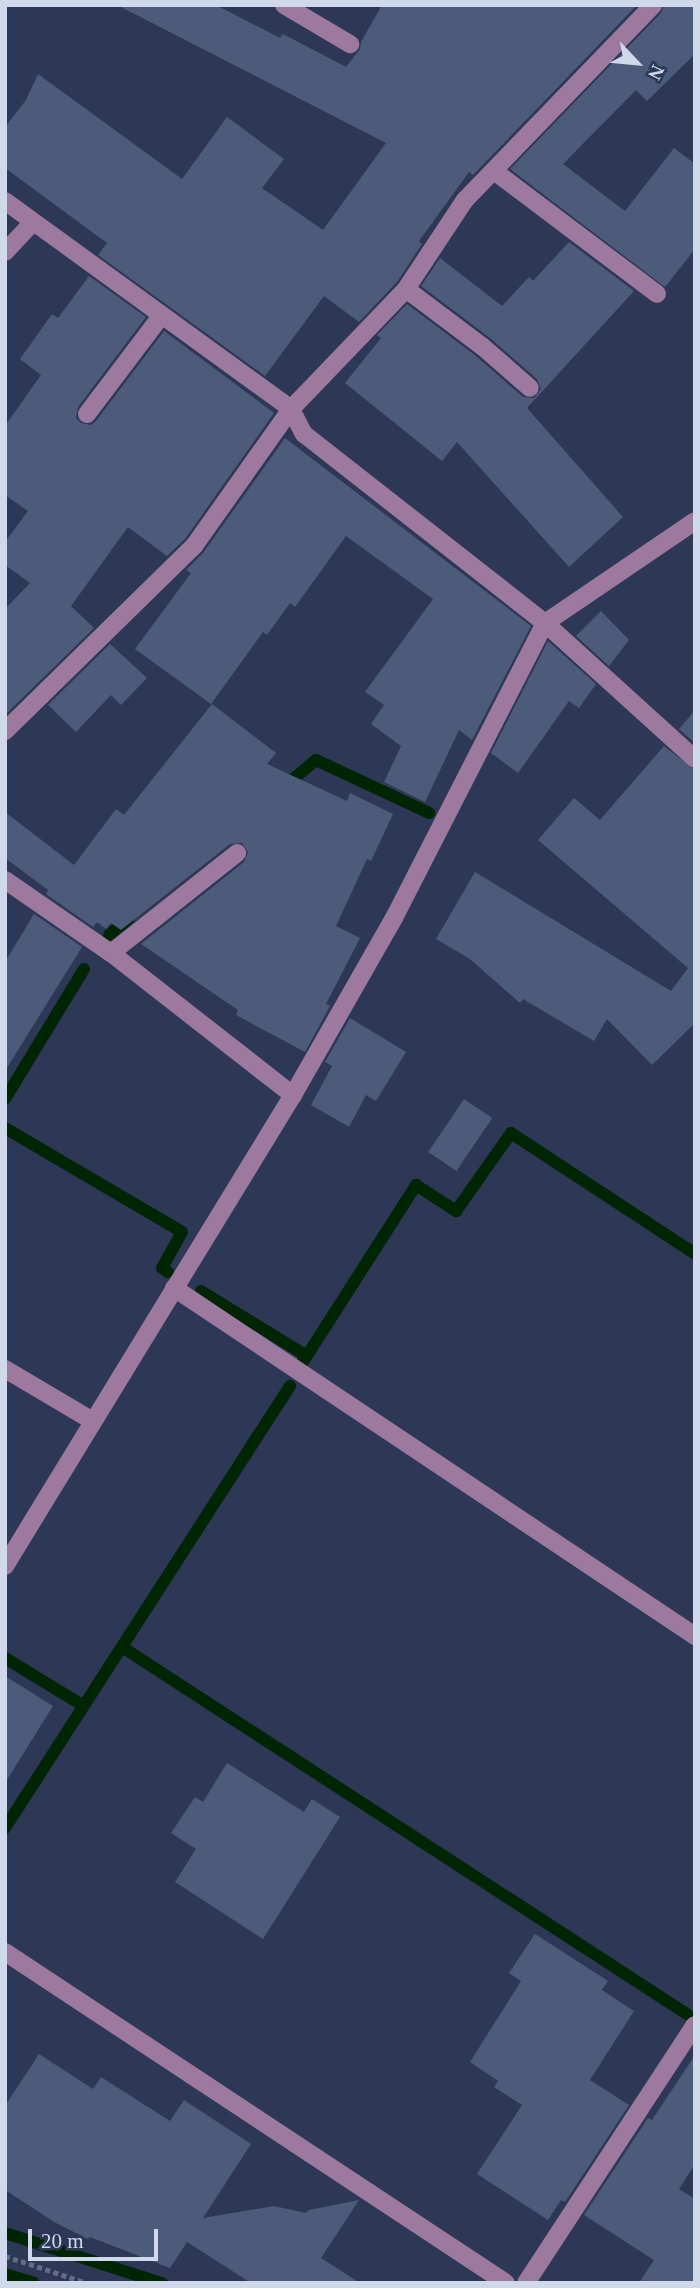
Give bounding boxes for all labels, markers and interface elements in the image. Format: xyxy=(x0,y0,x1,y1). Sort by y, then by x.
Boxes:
north arrow xyxy=(602,28,672,98)
text: N xyxy=(644,62,669,83)
scale bar xyxy=(32,2214,161,2258)
text: 20 m xyxy=(41,2229,84,2253)

